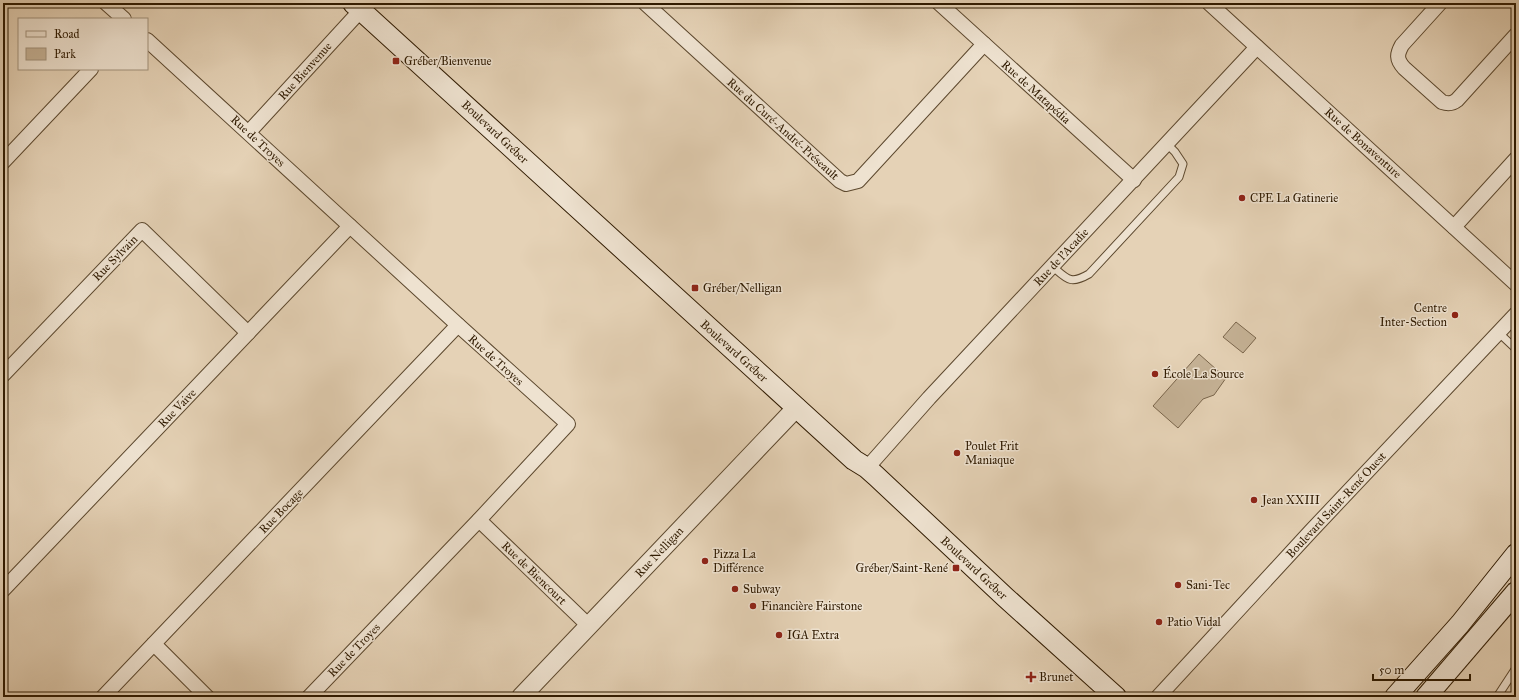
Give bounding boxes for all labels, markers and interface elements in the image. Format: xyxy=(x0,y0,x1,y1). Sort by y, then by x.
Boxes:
legend xyxy=(18,18,148,70)
text: Road xyxy=(54,27,80,41)
street label: Rue Bienvenue xyxy=(275,39,335,103)
text: Park xyxy=(54,47,76,61)
place label: Gréber/Bienvenue xyxy=(404,54,492,68)
marker: Gréber/Bienvenue xyxy=(391,56,401,66)
street label: Rue de Matapédia xyxy=(999,57,1074,127)
street label: Rue du Curé-André-Préseault xyxy=(724,75,842,183)
street label: Boulevard Gréber xyxy=(459,98,532,167)
street label: Rue de Bonaventure xyxy=(1322,105,1404,181)
street label: Rue de Troyes xyxy=(228,112,288,170)
place label: CPE La Gatinerie xyxy=(1250,191,1338,205)
marker: CPE La Gatinerie xyxy=(1237,193,1247,203)
street label: Rue de l'Acadie xyxy=(1031,225,1091,289)
street label: Rue Sylvain xyxy=(90,232,141,284)
place label: Gréber/Nelligan xyxy=(703,281,782,296)
marker: Gréber/Nelligan xyxy=(690,283,700,293)
place label: Centre Inter-Section xyxy=(1380,301,1448,329)
marker: Centre Inter-Section xyxy=(1450,310,1460,320)
street label: Boulevard Gréber xyxy=(697,317,771,385)
street label: Rue de Troyes xyxy=(466,332,526,388)
place label: École La Source xyxy=(1163,365,1244,381)
marker: École La Source xyxy=(1150,369,1160,379)
street label: Rue Vaive xyxy=(155,386,199,430)
place label: Poulet Frit Maniaque xyxy=(965,439,1019,468)
marker: Poulet Frit Maniaque xyxy=(952,448,962,458)
street label: Boulevard Saint-René Ouest xyxy=(1283,448,1389,561)
street label: Rue Bocage xyxy=(256,486,307,537)
place label: Jean XXIII xyxy=(1260,493,1320,508)
marker: Jean XXIII xyxy=(1249,495,1259,505)
street label: Rue Nelligan xyxy=(632,523,687,581)
street label: Boulevard Gréber xyxy=(938,534,1011,603)
street label: Rue de Biencourt xyxy=(499,538,570,608)
place label: Pizza La Différence xyxy=(713,547,764,575)
marker: Pizza La Différence xyxy=(700,556,710,566)
place label: Gréber/Saint-René xyxy=(856,561,948,575)
marker: Gréber/Saint-René xyxy=(951,563,961,573)
place label: Sani-Tec xyxy=(1186,578,1230,592)
marker: Sani-Tec xyxy=(1173,580,1183,590)
place label: Subway xyxy=(743,582,781,596)
marker: Subway xyxy=(730,584,740,594)
place label: Financière Fairstone xyxy=(761,599,862,613)
marker: Financière Fairstone xyxy=(748,601,758,611)
place label: Patio Vidal xyxy=(1167,615,1222,629)
marker: Patio Vidal xyxy=(1154,617,1164,627)
street label: Rue de Troyes xyxy=(325,620,383,680)
place label: IGA Extra xyxy=(787,628,840,642)
marker: IGA Extra xyxy=(774,630,784,640)
scale bar xyxy=(1373,656,1470,682)
text: 50 m xyxy=(1379,663,1404,677)
place label: Brunet xyxy=(1039,670,1074,684)
marker: Brunet xyxy=(1026,672,1036,682)

